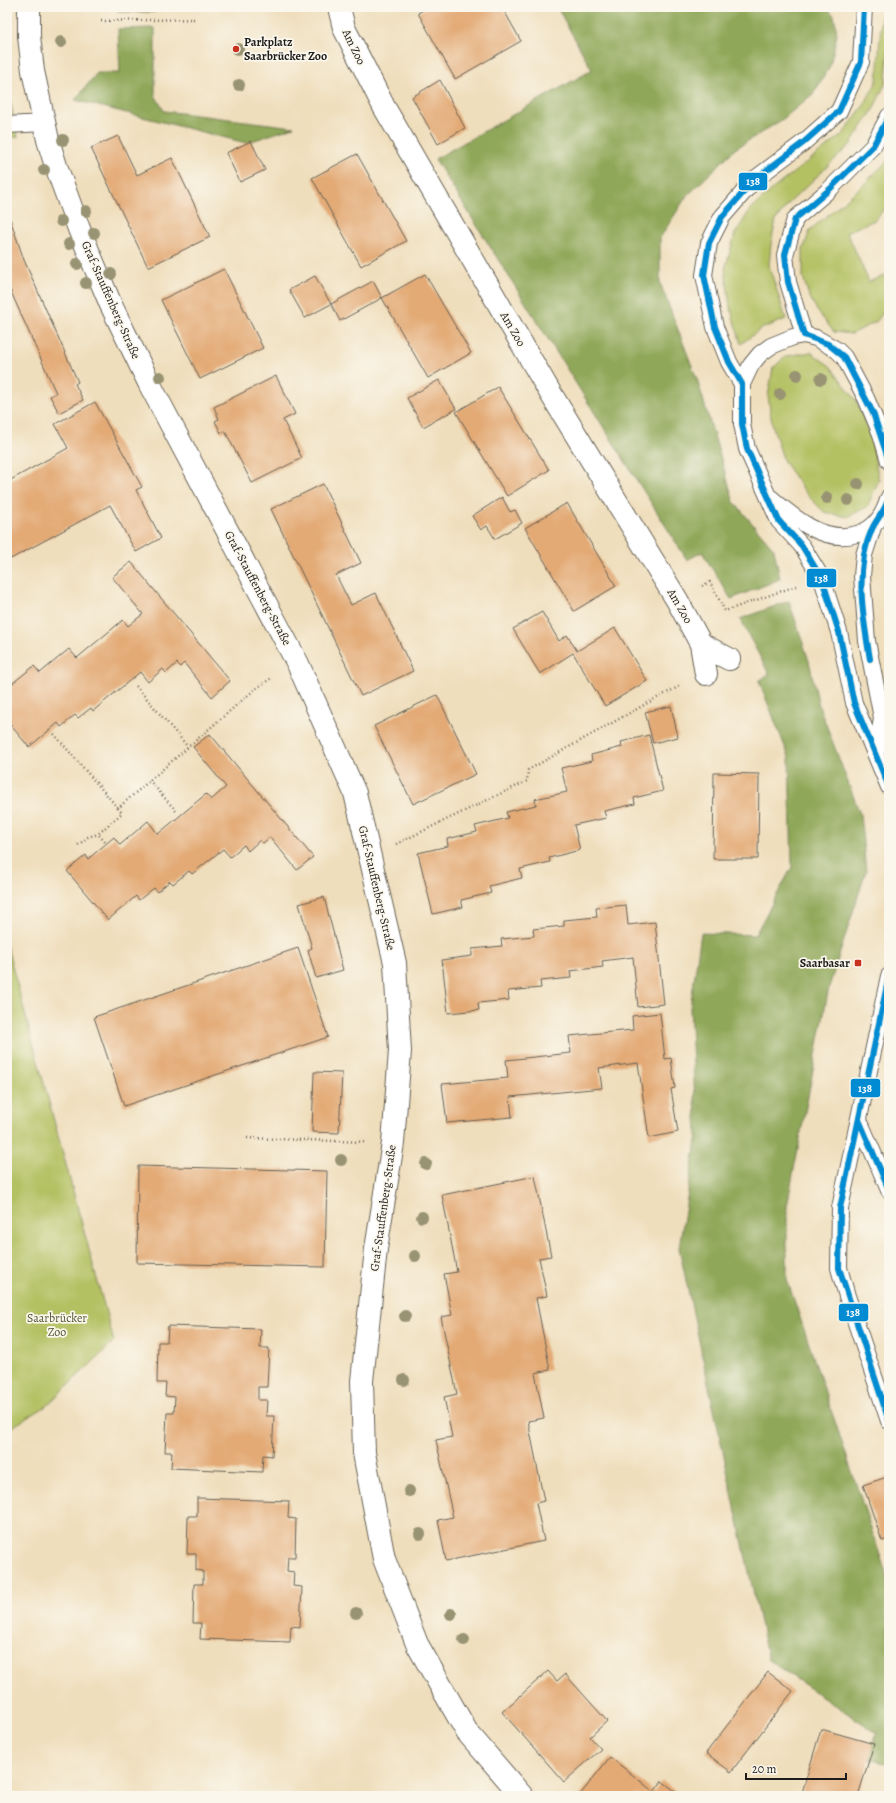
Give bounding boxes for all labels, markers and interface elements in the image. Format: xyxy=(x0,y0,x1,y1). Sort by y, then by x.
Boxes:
street label: Am Zoo xyxy=(338,26,369,67)
place label: Parkplatz Saarbrücker Zoo xyxy=(244,34,327,64)
marker: Parkplatz Saarbrücker Zoo xyxy=(231,44,241,54)
line badge: 138 xyxy=(738,172,768,191)
text: 138 xyxy=(746,174,760,189)
street label: Graf-Stauffenberg-Straße xyxy=(78,238,144,362)
street label: Am Zoo xyxy=(496,308,529,349)
street label: Graf-Stauffenberg-Straße xyxy=(221,528,295,648)
line badge: 138 xyxy=(806,568,837,588)
text: 138 xyxy=(814,571,828,586)
street label: Am Zoo xyxy=(663,585,696,626)
street label: Graf-Stauffenberg-Straße xyxy=(355,824,399,952)
place label: Saarbasar xyxy=(800,955,850,971)
marker: Saarbasar xyxy=(853,958,863,968)
line badge: 138 xyxy=(850,1078,881,1098)
text: 138 xyxy=(858,1081,872,1096)
street label: Graf-Stauffenberg-Straße xyxy=(366,1144,400,1272)
line badge: 138 xyxy=(838,1303,869,1322)
text: 138 xyxy=(846,1305,860,1320)
park label: Saarbrücker Zoo xyxy=(27,1310,87,1340)
scale bar xyxy=(746,1755,846,1781)
text: 20 m xyxy=(752,1761,776,1777)

